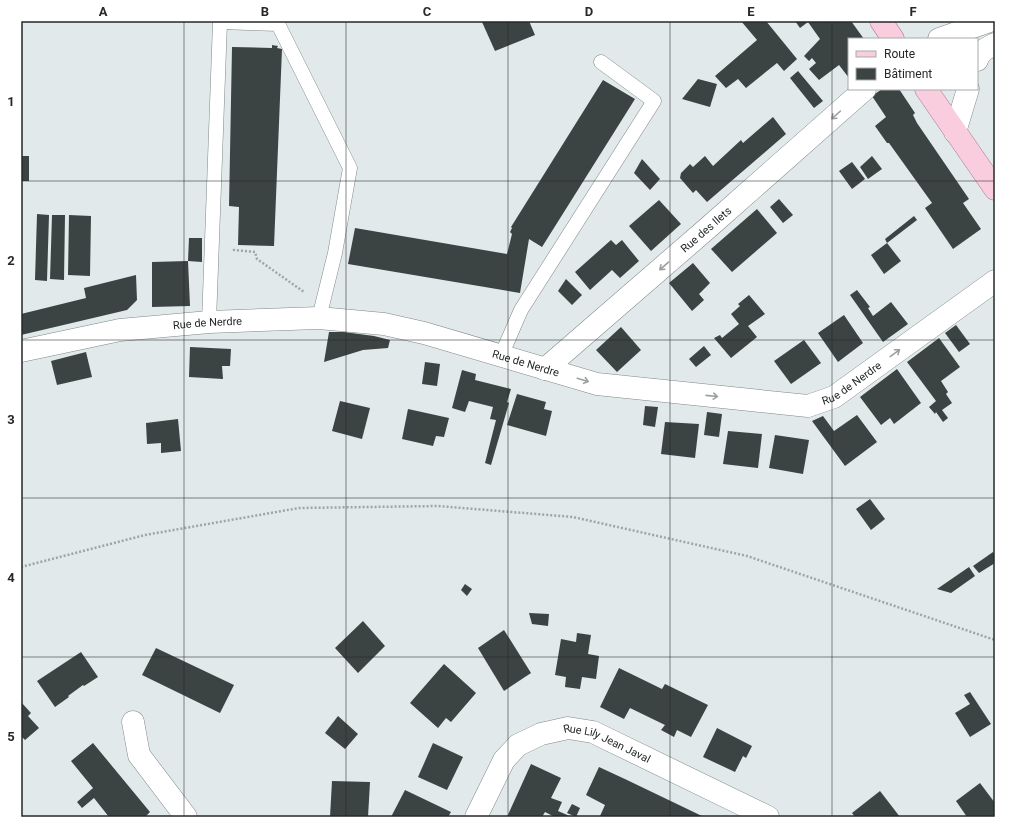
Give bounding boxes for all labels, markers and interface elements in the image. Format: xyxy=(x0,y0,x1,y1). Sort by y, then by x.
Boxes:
text: A xyxy=(99,4,108,19)
text: B xyxy=(261,4,269,19)
text: C xyxy=(423,4,432,19)
text: D xyxy=(585,4,593,19)
text: E xyxy=(747,4,755,19)
text: F xyxy=(909,4,917,19)
legend xyxy=(848,38,978,90)
text: Route xyxy=(884,47,915,61)
text: Bâtiment xyxy=(884,67,932,81)
text: 1 xyxy=(7,94,15,109)
one-way arrow xyxy=(831,110,841,119)
street label: Rue des Ilets xyxy=(678,204,734,255)
text: 2 xyxy=(7,253,15,268)
one-way arrow xyxy=(659,261,670,270)
street label: Rue de Nerdre xyxy=(172,314,242,332)
street label: Rue de Nerdre xyxy=(491,347,561,379)
one-way arrow xyxy=(890,349,901,357)
street label: Rue de Nerdre xyxy=(820,358,884,407)
one-way arrow xyxy=(576,377,589,384)
one-way arrow xyxy=(705,392,718,400)
text: 3 xyxy=(7,412,15,427)
text: 4 xyxy=(7,570,15,585)
street label: Rue Lily Jean Javal xyxy=(562,721,653,765)
text: 5 xyxy=(7,729,15,744)

